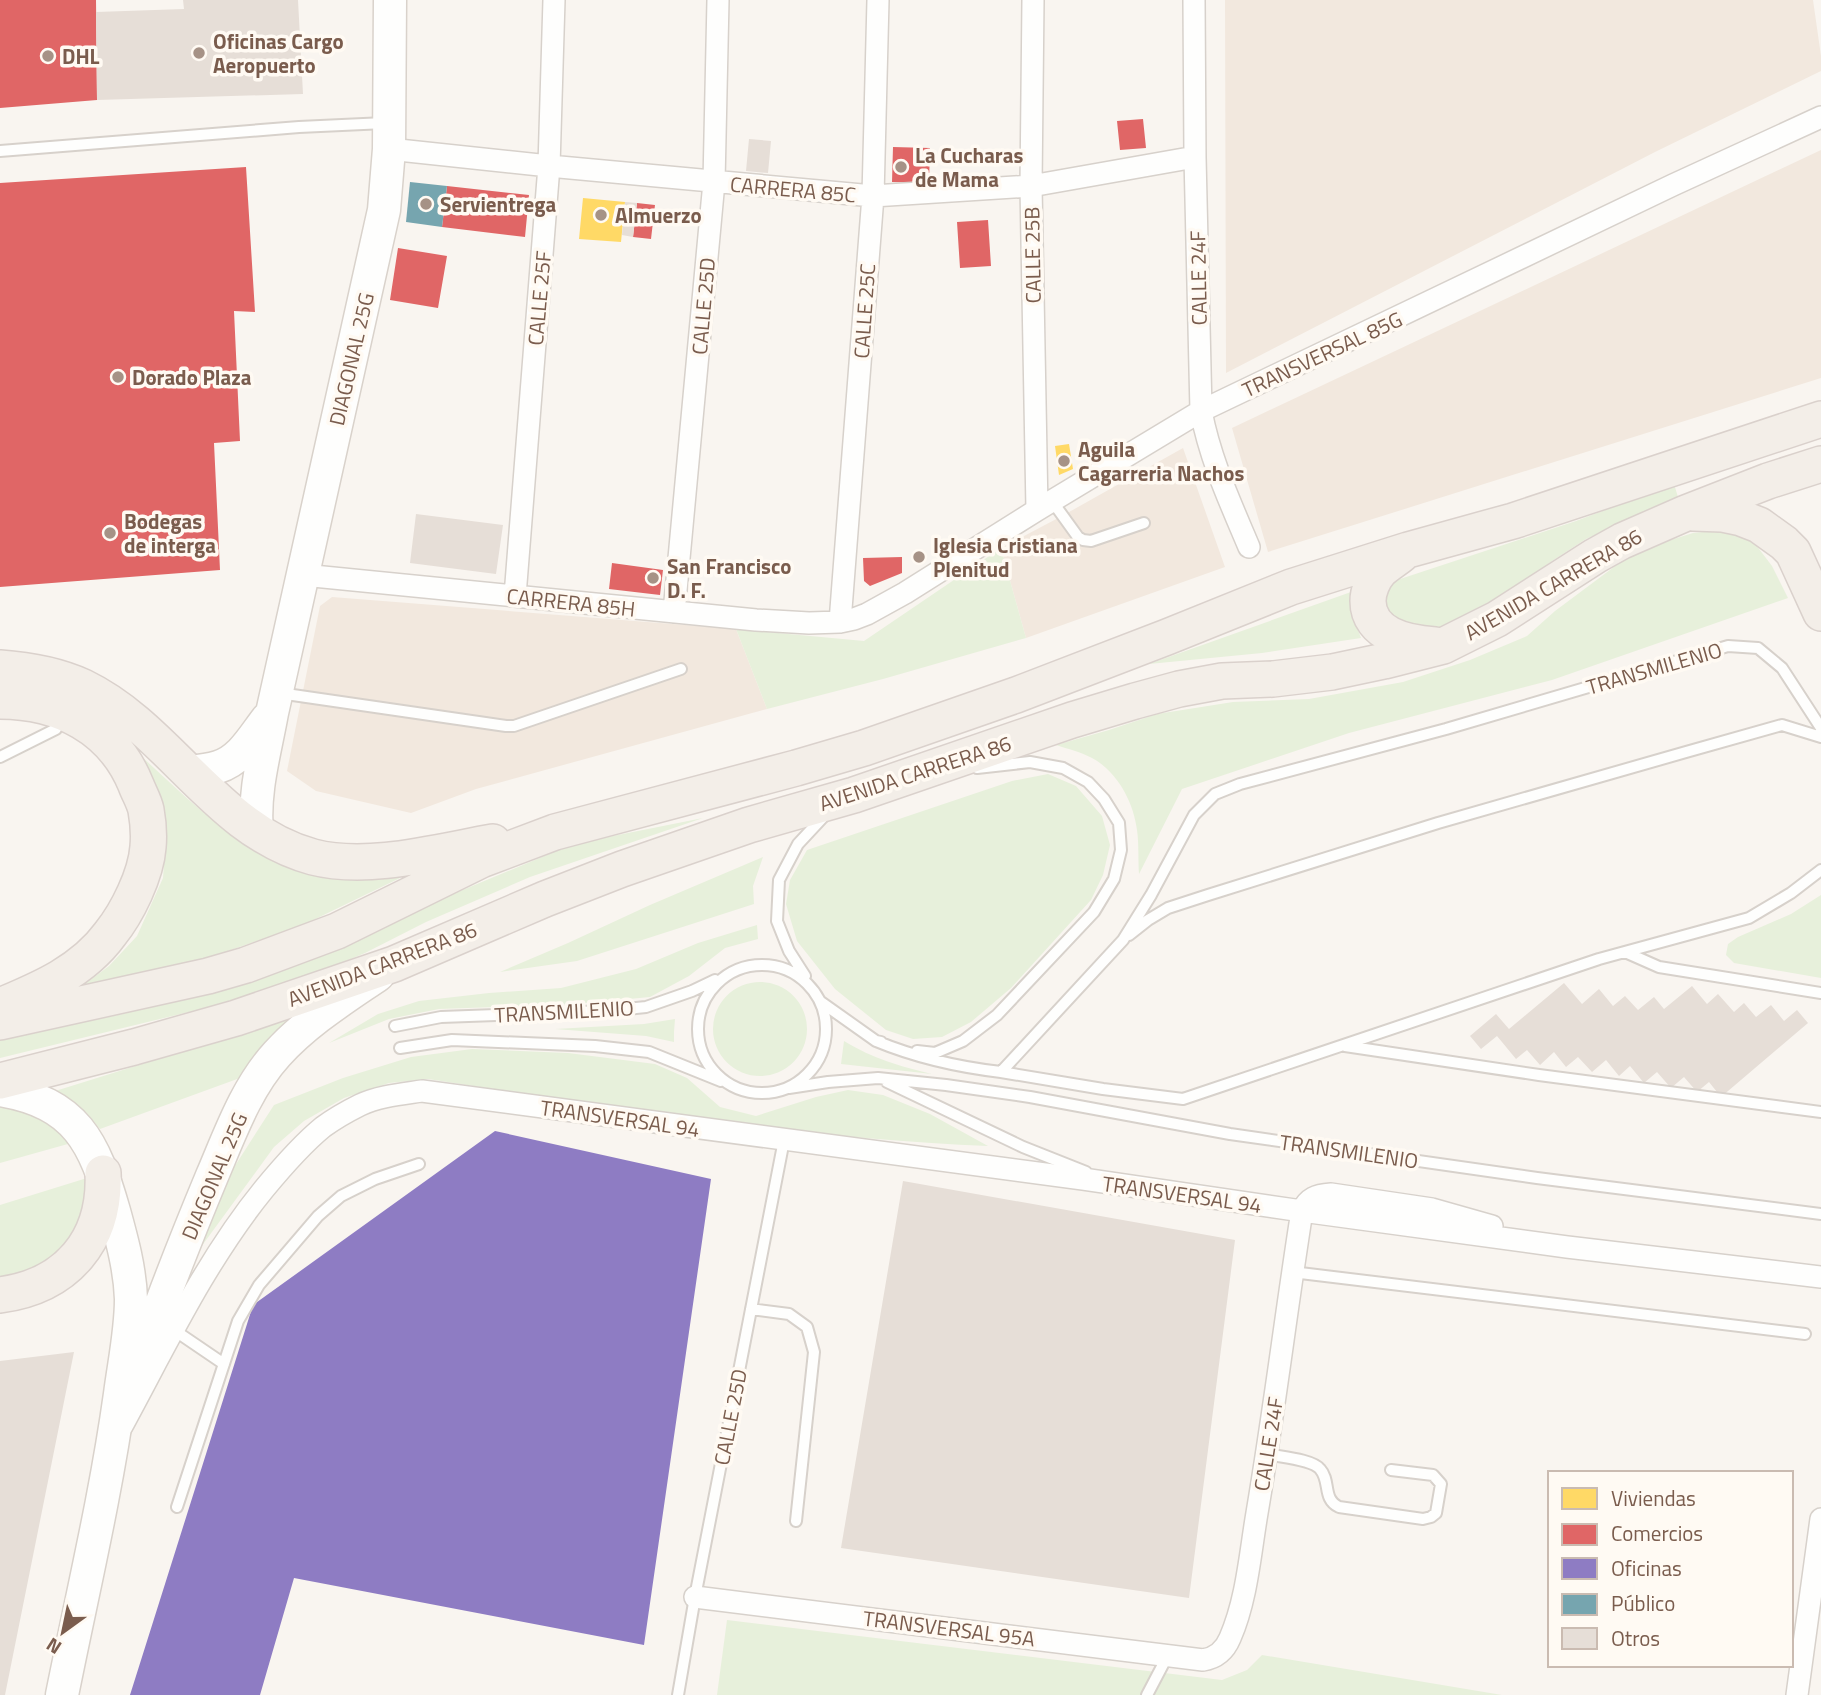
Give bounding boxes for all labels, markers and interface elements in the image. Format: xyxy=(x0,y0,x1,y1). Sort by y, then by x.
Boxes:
place label: Oficinas Cargo Aeropuerto xyxy=(213,25,344,81)
place label: DHL xyxy=(62,40,100,72)
marker: Oficinas Cargo Aeropuerto xyxy=(191,45,207,61)
marker: DHL xyxy=(40,48,56,64)
place label: La Cucharas de Mama xyxy=(915,139,1023,195)
marker: La Cucharas de Mama xyxy=(893,159,909,175)
street label: CARRERA 85C xyxy=(729,168,857,210)
place label: Servientrega xyxy=(440,188,557,220)
marker: Servientrega xyxy=(418,196,434,212)
place label: Almuerzo xyxy=(615,199,702,231)
street label: CALLE 25B xyxy=(1015,206,1049,304)
marker: Almuerzo xyxy=(593,207,609,223)
street label: CALLE 24F xyxy=(1181,230,1215,326)
street label: CALLE 25F xyxy=(519,249,559,347)
street label: CALLE 25D xyxy=(683,256,723,356)
street label: CALLE 25C xyxy=(845,262,883,360)
street label: DIAGONAL 25G xyxy=(320,289,382,429)
street label: TRANSVERSAL 85G xyxy=(1237,303,1407,405)
place label: Dorado Plaza xyxy=(132,361,252,393)
marker: Dorado Plaza xyxy=(110,369,126,385)
place label: Aguila Cagarreria Nachos xyxy=(1078,433,1244,489)
marker: Aguila Cagarreria Nachos xyxy=(1056,453,1072,469)
place label: Bodegas de interga xyxy=(124,505,216,561)
street label: AVENIDA CARRERA 86 xyxy=(1458,520,1648,648)
marker: Bodegas de interga xyxy=(102,525,118,541)
place label: Iglesia Cristiana Plenitud xyxy=(933,529,1078,585)
marker: Iglesia Cristiana Plenitud xyxy=(911,549,927,565)
place label: San Francisco D. F. xyxy=(667,550,792,606)
marker: San Francisco D. F. xyxy=(645,570,661,586)
street label: CARRERA 85H xyxy=(505,579,637,625)
street label: TRANSMILENIO xyxy=(1582,633,1726,703)
street label: AVENIDA CARRERA 86 xyxy=(815,727,1015,819)
street label: AVENIDA CARRERA 86 xyxy=(283,913,481,1015)
street label: TRANSMILENIO xyxy=(493,991,635,1031)
street label: TRANSVERSAL 94 xyxy=(538,1091,702,1145)
street label: DIAGONAL 25G xyxy=(173,1107,255,1245)
street label: TRANSMILENIO xyxy=(1278,1125,1420,1177)
street label: TRANSVERSAL 94 xyxy=(1100,1167,1264,1221)
street label: CALLE 25D xyxy=(705,1366,755,1468)
street label: CALLE 24F xyxy=(1245,1395,1291,1493)
legend xyxy=(1548,1471,1793,1667)
text: Viviendas xyxy=(1611,1482,1696,1514)
text: Comercios xyxy=(1611,1517,1703,1549)
text: Oficinas xyxy=(1611,1552,1682,1584)
text: Público xyxy=(1611,1587,1675,1619)
north arrow xyxy=(28,1597,98,1667)
street label: TRANSVERSAL 95A xyxy=(861,1602,1037,1654)
text: Otros xyxy=(1611,1622,1660,1654)
text: N xyxy=(40,1631,67,1662)

